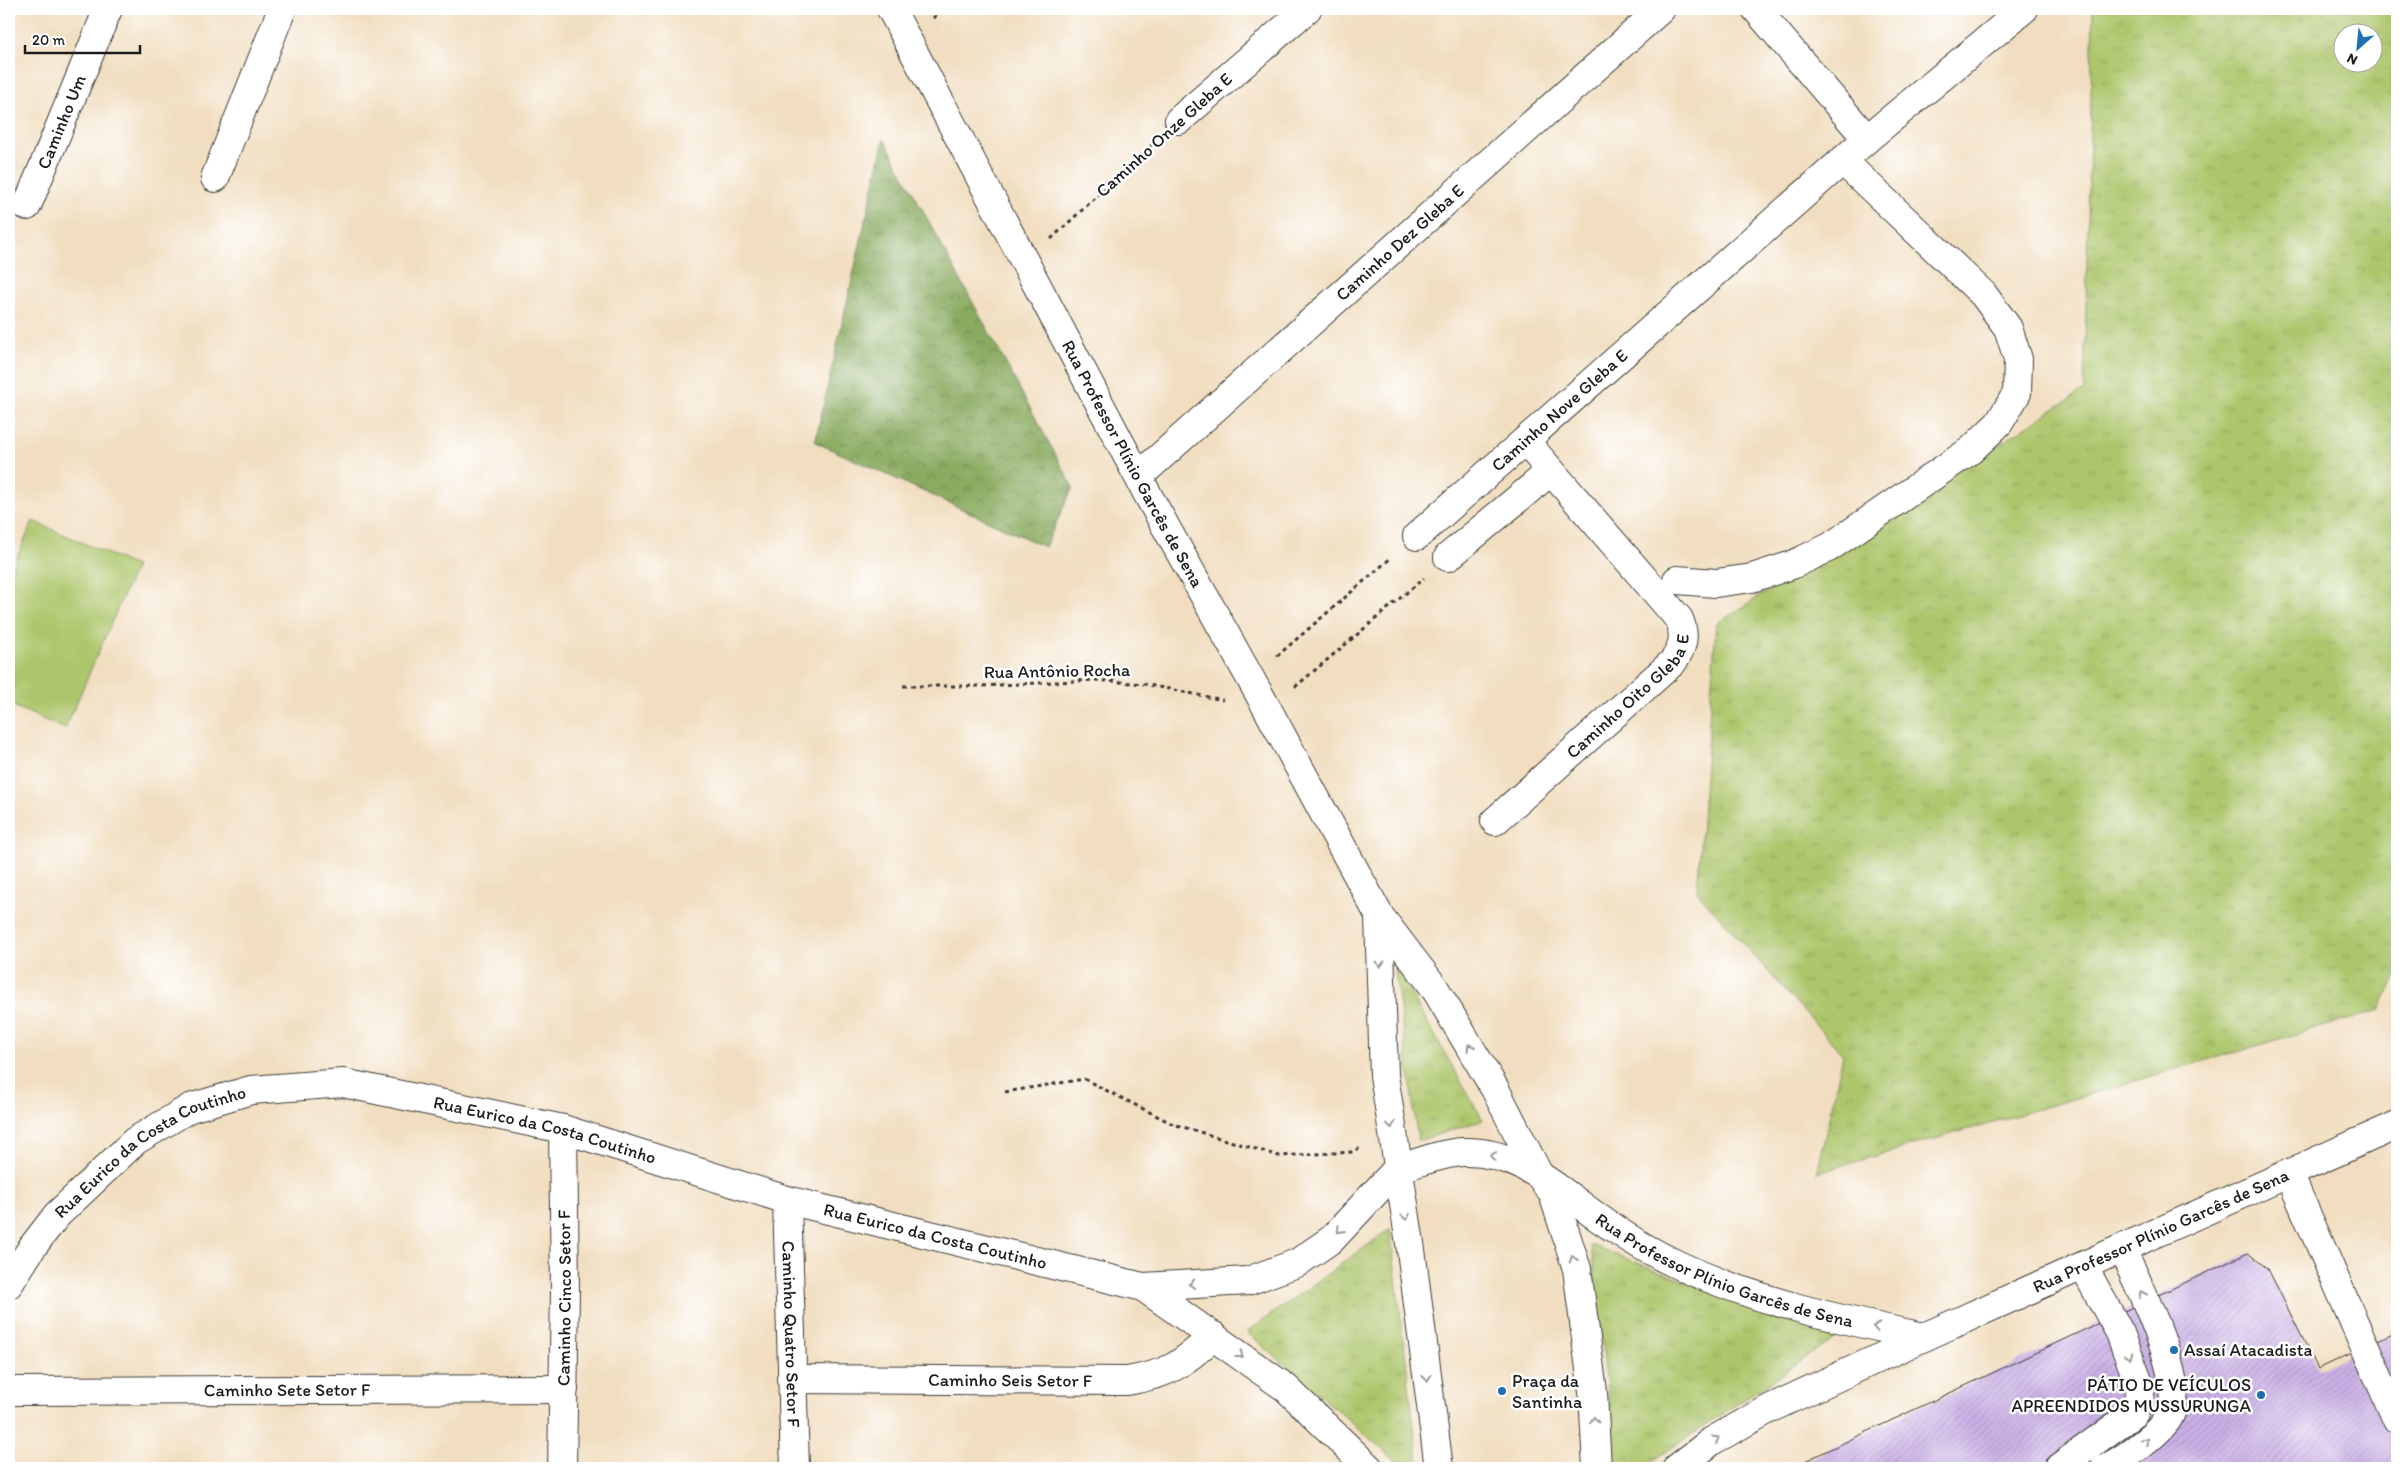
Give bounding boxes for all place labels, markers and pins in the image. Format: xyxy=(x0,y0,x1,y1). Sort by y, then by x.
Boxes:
place label: Assaí Atacadista xyxy=(2184,1339,2313,1361)
marker: Assaí Atacadista xyxy=(2168,1344,2180,1356)
place label: Praça da Santinha xyxy=(1512,1370,1583,1413)
place label: PÁTIO DE VEÍCULOS APREENDIDOS MUSSURUNGA xyxy=(2012,1374,2251,1417)
marker: Praça da Santinha xyxy=(1496,1385,1508,1397)
marker: PÁTIO DE VEÍCULOS APREENDIDOS MUSSURUNGA xyxy=(2255,1389,2267,1401)

